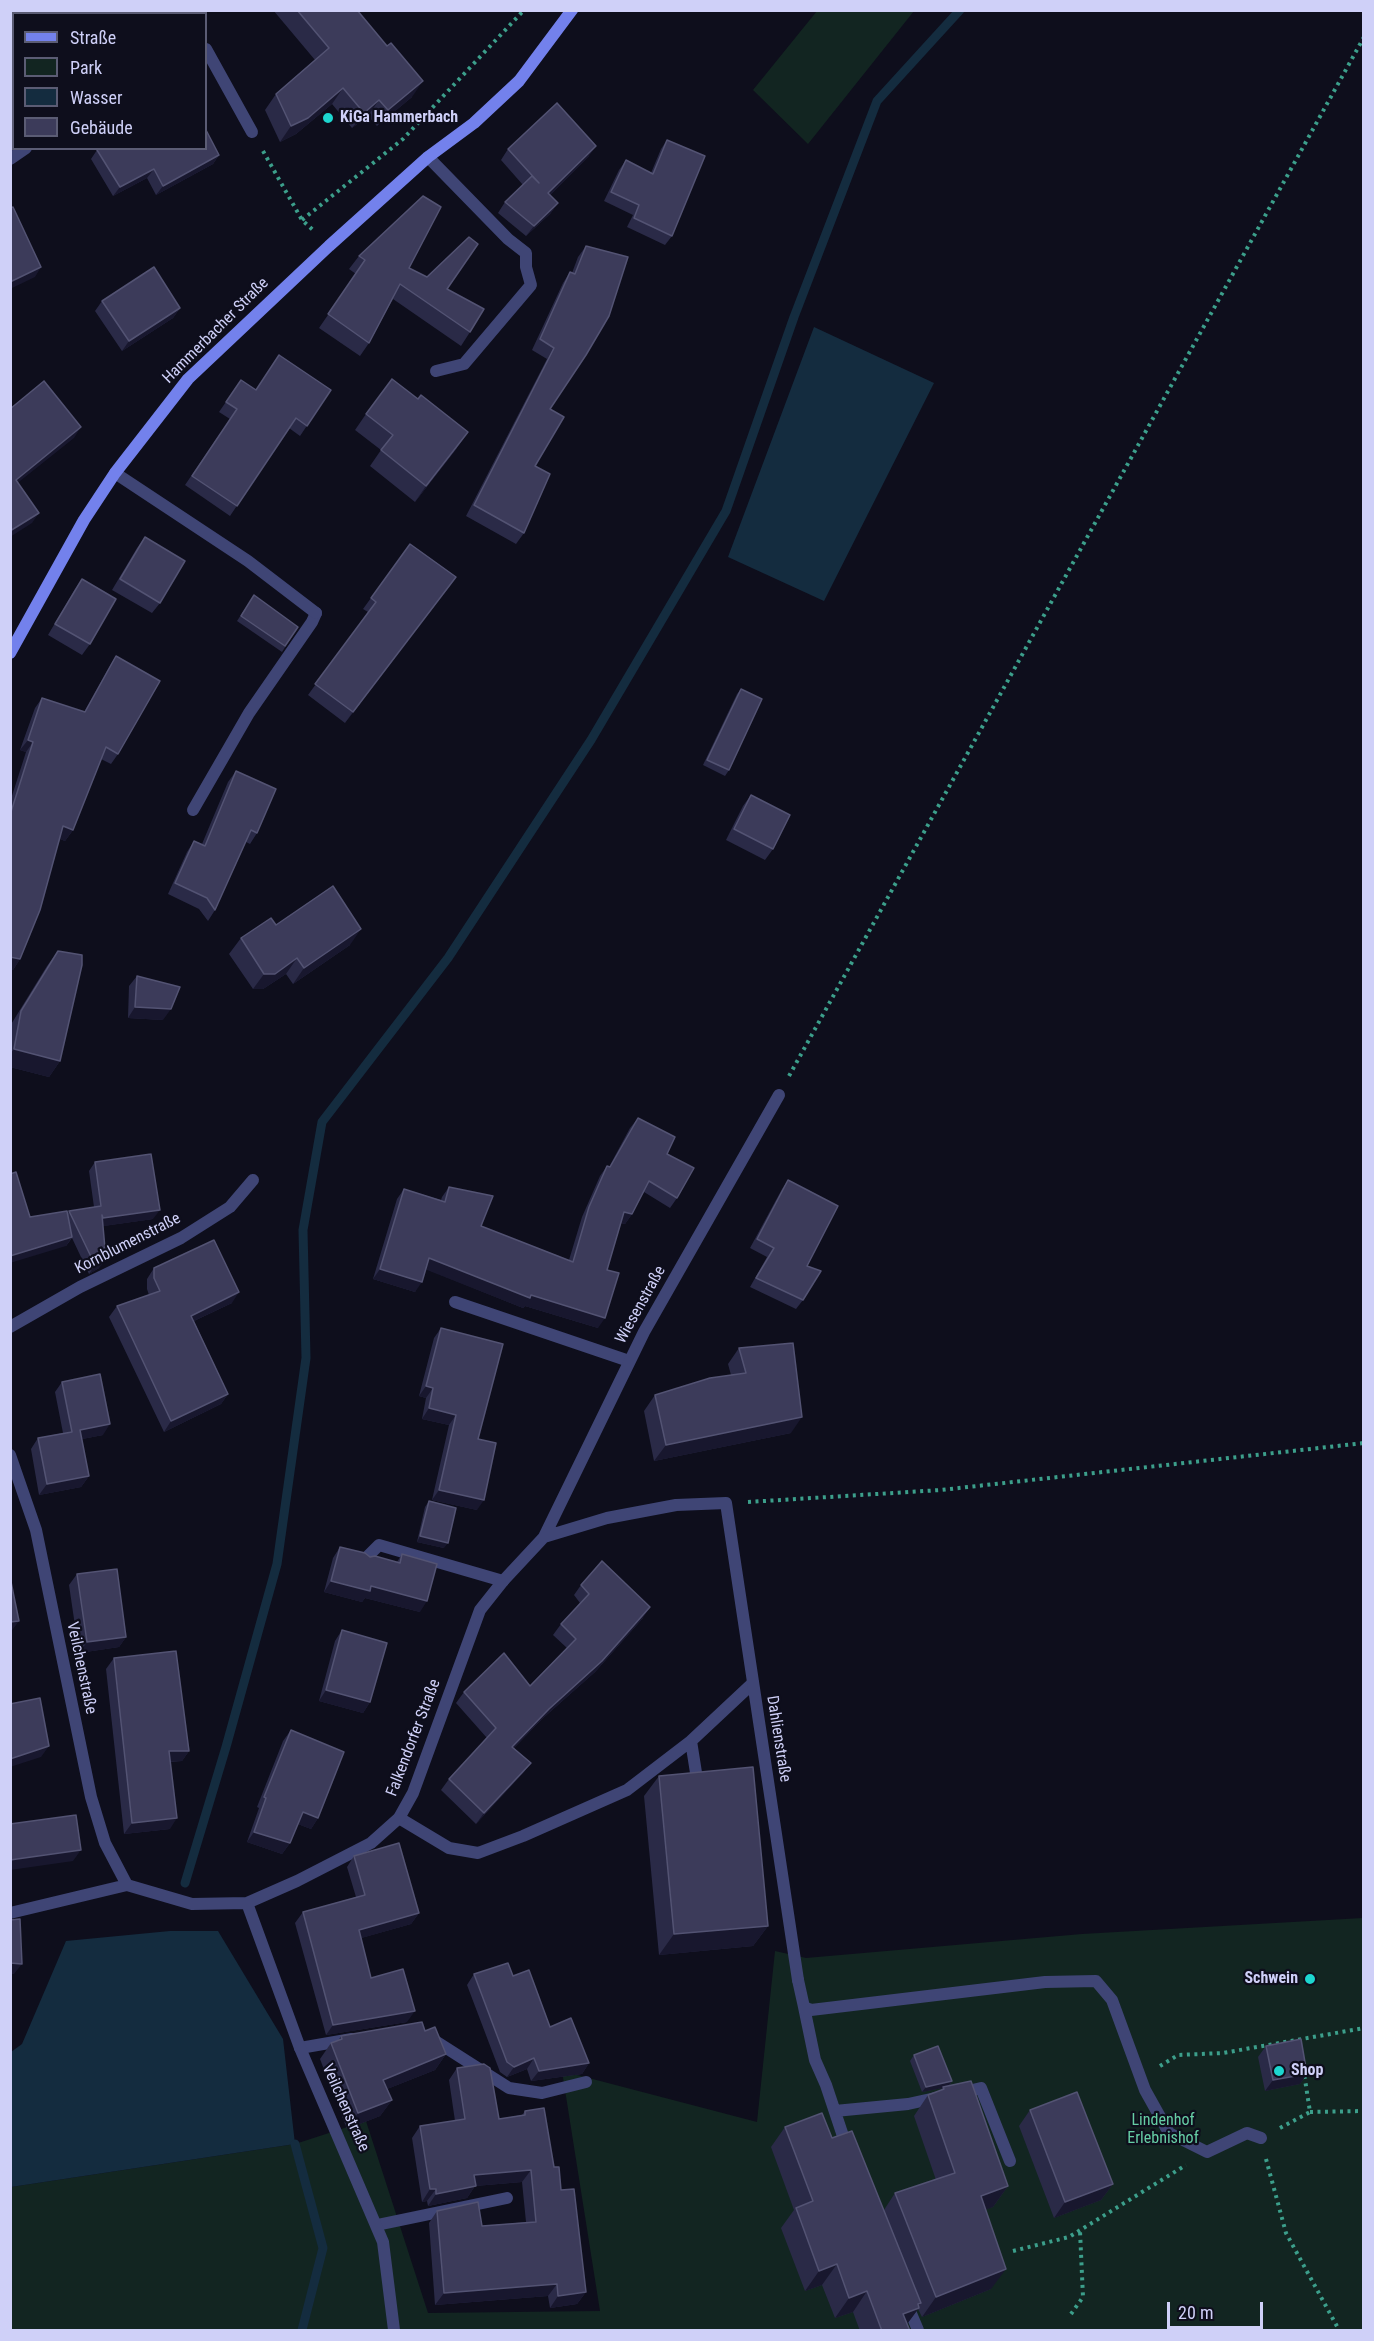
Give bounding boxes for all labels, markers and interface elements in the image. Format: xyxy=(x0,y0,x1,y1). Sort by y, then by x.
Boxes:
legend xyxy=(12,12,207,150)
text: Straße xyxy=(70,27,116,48)
text: Park xyxy=(70,57,102,78)
text: Wasser xyxy=(70,87,122,108)
place label: KiGa Hammerbach xyxy=(340,108,458,128)
marker: KiGa Hammerbach xyxy=(321,111,335,125)
text: Gebäude xyxy=(70,117,133,138)
street label: Hammerbacher Straße xyxy=(159,274,273,388)
street label: Kornblumenstraße xyxy=(72,1209,184,1279)
street label: Wiesenstraße xyxy=(612,1263,670,1347)
street label: Veilchenstraße xyxy=(62,1620,100,1716)
street label: Falkendorfer Straße xyxy=(383,1677,445,1799)
street label: Dahlienstraße xyxy=(762,1694,794,1784)
place label: Schwein xyxy=(1244,1969,1298,1989)
marker: Schwein xyxy=(1303,1972,1317,1986)
street label: Veilchenstraße xyxy=(317,2061,373,2155)
place label: Shop xyxy=(1291,2061,1323,2081)
marker: Shop xyxy=(1272,2064,1286,2078)
park label: Lindenhof Erlebnishof xyxy=(1127,2111,1199,2149)
scale bar xyxy=(1170,2290,1266,2328)
text: 20 m xyxy=(1178,2302,1213,2323)

